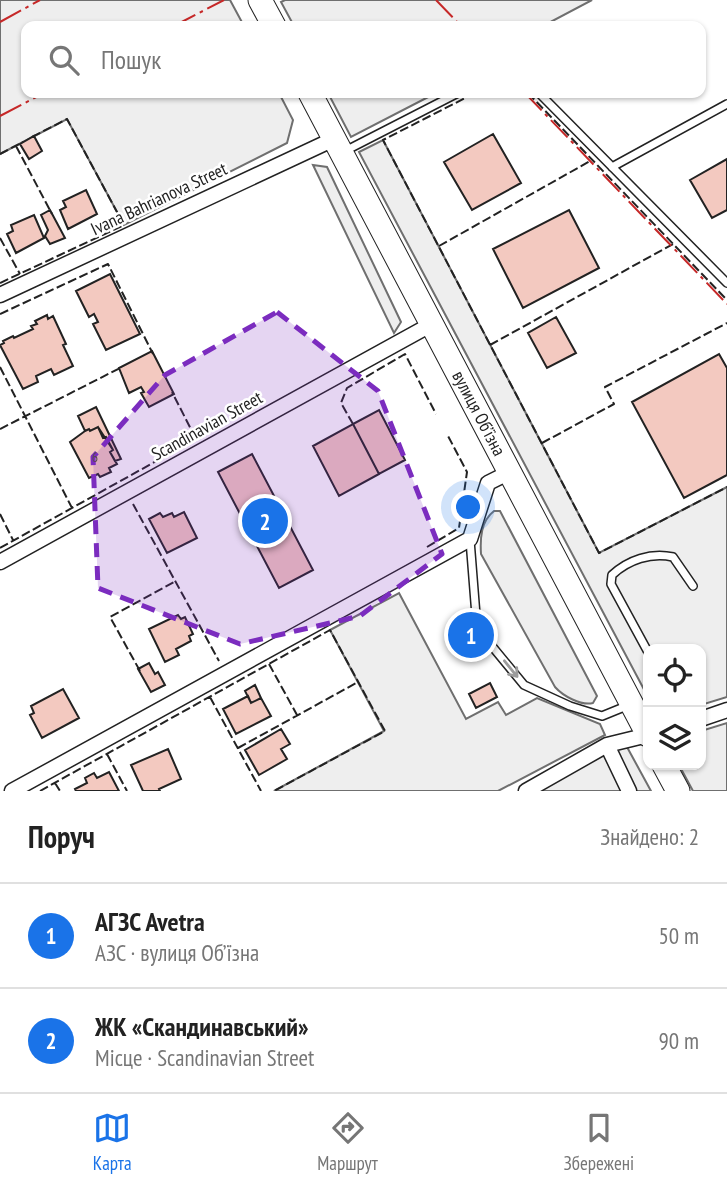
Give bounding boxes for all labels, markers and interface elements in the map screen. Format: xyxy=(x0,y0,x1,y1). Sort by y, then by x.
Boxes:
search box xyxy=(21,21,706,98)
icon: search xyxy=(45,41,83,79)
text: Пошук xyxy=(101,43,161,76)
street label: Ivana Bahrianova Street xyxy=(87,157,231,240)
street label: вулиця Об’їзна xyxy=(447,367,511,460)
street label: Scandinavian Street xyxy=(147,386,266,465)
house number: 6 xyxy=(92,448,98,466)
your location xyxy=(451,490,485,524)
pin: 2 xyxy=(242,495,288,547)
pin: 1 xyxy=(448,609,494,661)
map controls xyxy=(643,644,706,770)
button: locate xyxy=(643,644,706,707)
one-way arrow xyxy=(503,659,518,677)
button: layers xyxy=(643,707,706,770)
text: Поруч xyxy=(28,817,95,856)
text: Знайдено: 2 xyxy=(600,822,699,851)
text: АГЗС Avetra xyxy=(95,905,205,938)
text: 1 xyxy=(46,921,57,950)
text: 50 m xyxy=(658,921,699,950)
text: АЗС · вулиця Об’їзна xyxy=(95,938,259,967)
text: ЖК «Скандинавський» xyxy=(95,1010,309,1043)
text: 2 xyxy=(46,1026,57,1055)
text: 90 m xyxy=(658,1026,699,1055)
text: Місце · Scandinavian Street xyxy=(95,1043,314,1072)
tab: Карта xyxy=(93,1109,132,1175)
tab: Маршрут xyxy=(317,1109,378,1175)
tab: Збережені xyxy=(564,1109,634,1175)

